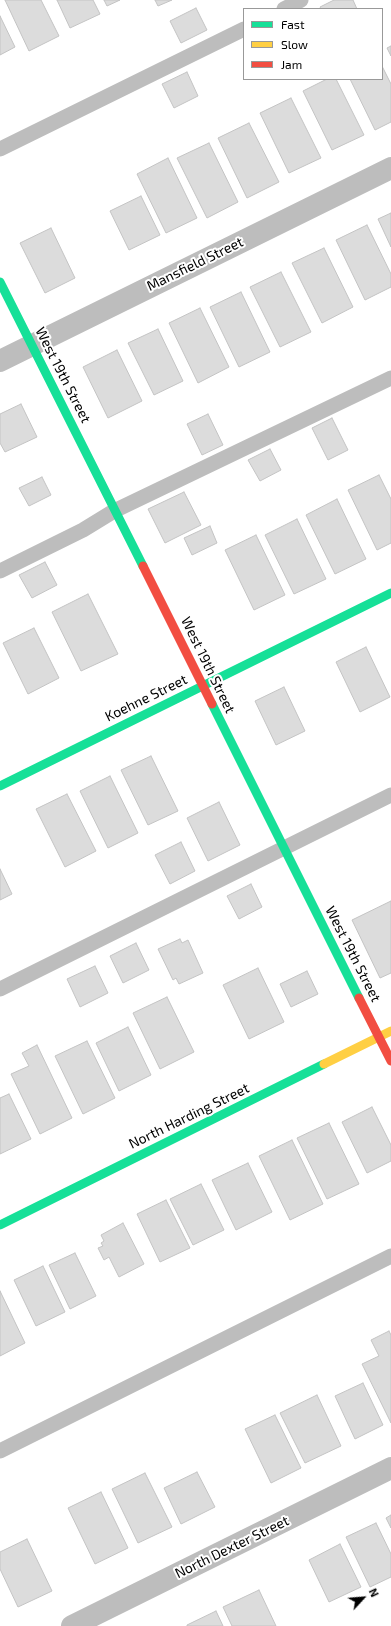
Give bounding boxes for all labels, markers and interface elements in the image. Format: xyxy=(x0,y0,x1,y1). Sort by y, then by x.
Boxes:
legend xyxy=(243,8,383,80)
text: Fast xyxy=(281,17,304,31)
text: Slow xyxy=(281,37,308,51)
text: Jam xyxy=(281,57,302,71)
street label: Mansfield Street xyxy=(144,233,246,295)
street label: West 19th Street xyxy=(32,324,94,426)
street label: West 19th Street xyxy=(177,614,239,716)
street label: Koehne Street xyxy=(102,671,190,725)
street label: West 19th Street xyxy=(322,903,384,1005)
street label: North Harding Street xyxy=(126,1080,252,1152)
street label: North Dexter Street xyxy=(172,1512,292,1582)
north arrow xyxy=(343,1578,383,1618)
text: N xyxy=(367,1586,382,1599)

